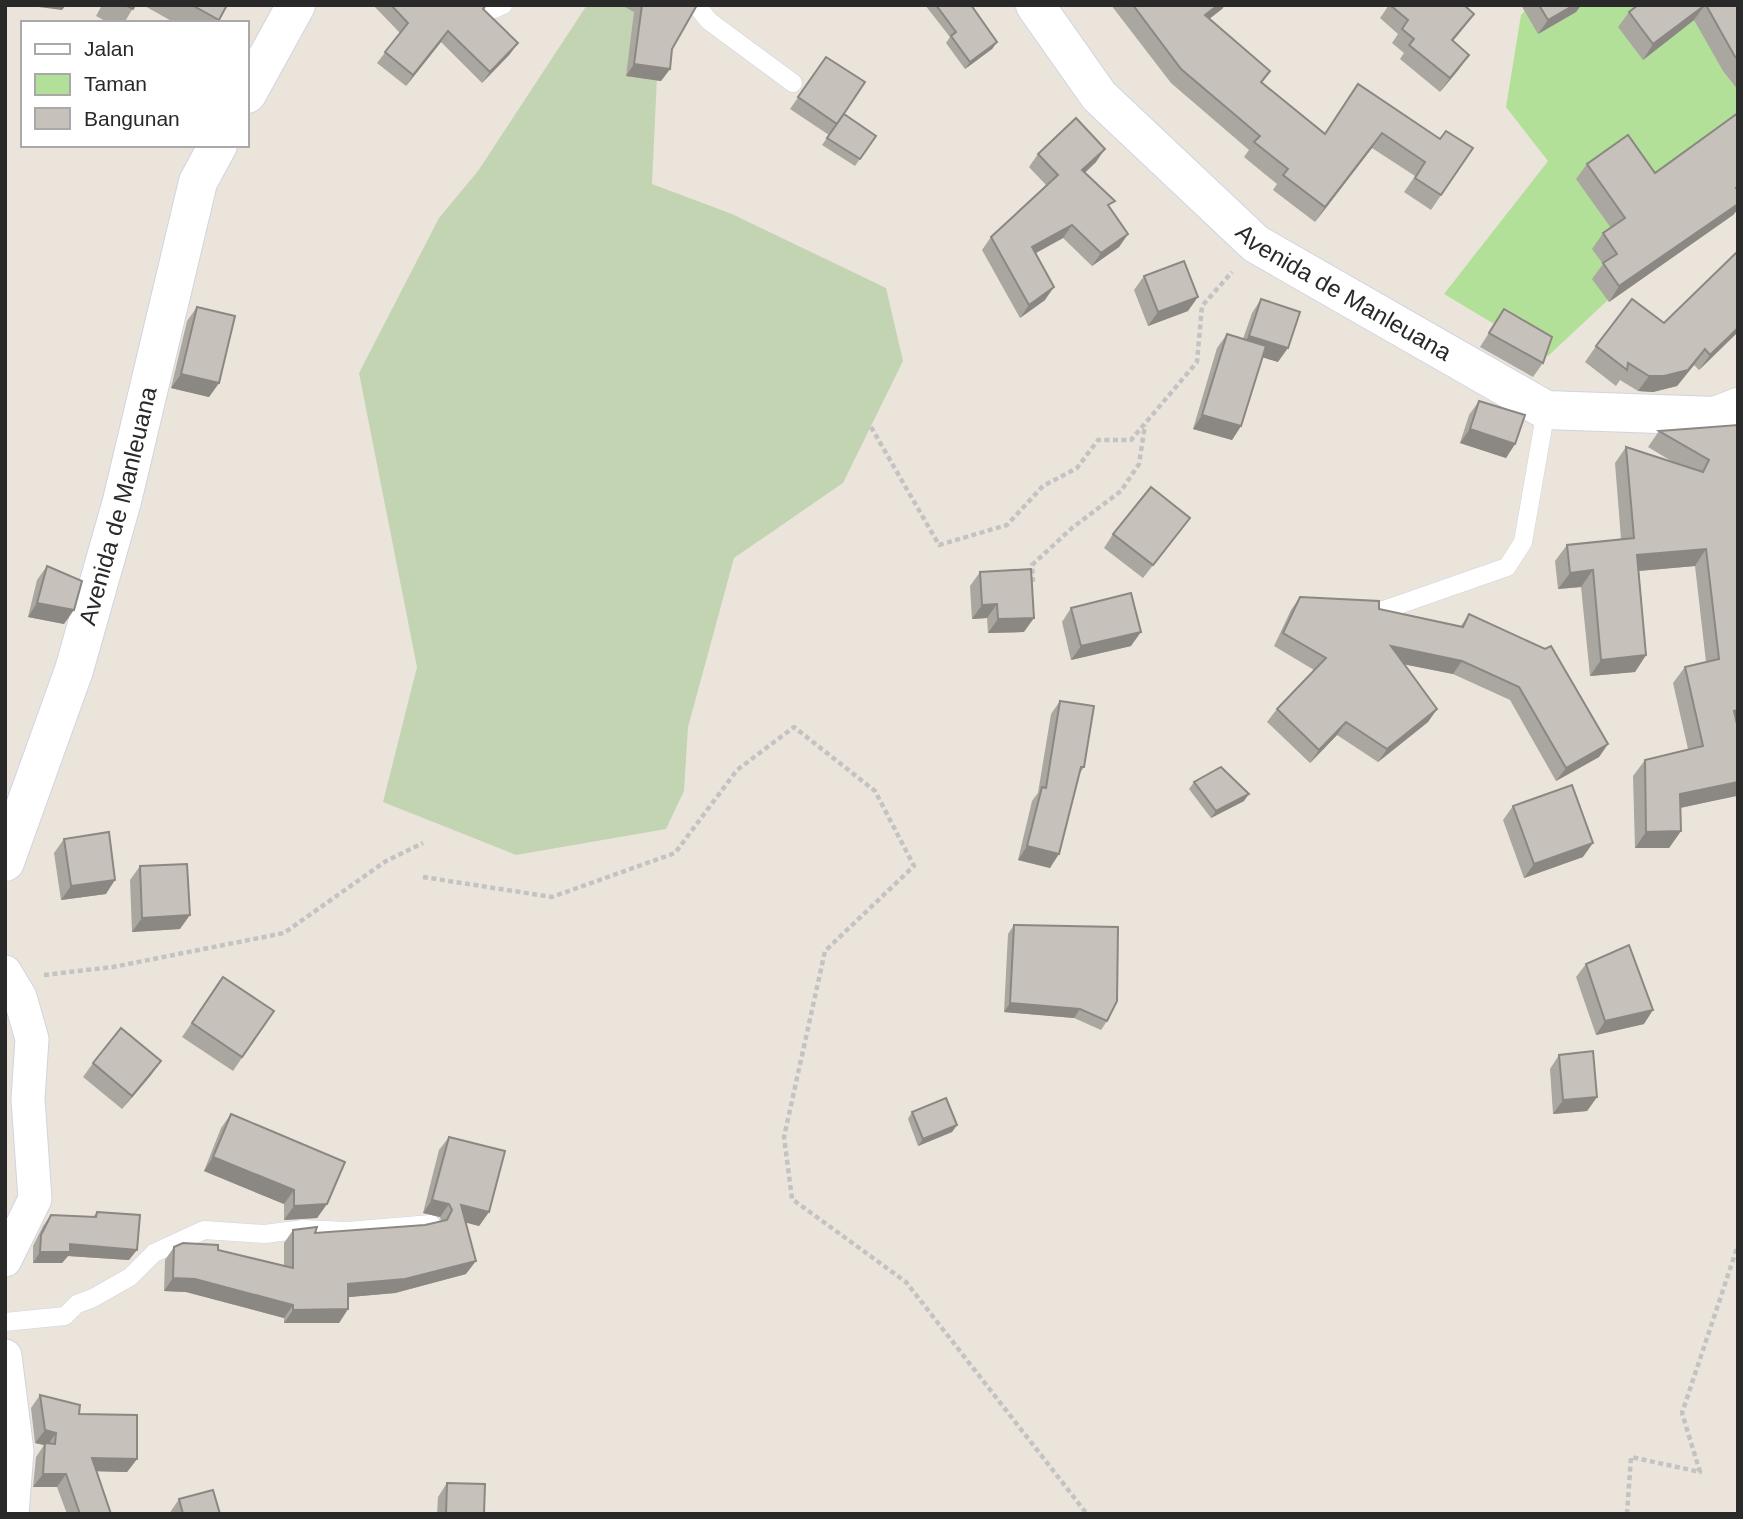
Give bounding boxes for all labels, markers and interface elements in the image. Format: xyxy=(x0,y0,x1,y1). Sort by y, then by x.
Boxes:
legend xyxy=(21,21,248,147)
text: Jalan xyxy=(84,37,134,60)
text: Taman xyxy=(84,72,147,95)
text: Bangunan xyxy=(84,107,180,130)
street label: Avenida de Manleuana xyxy=(1231,218,1457,366)
street label: Avenida de Manleuana xyxy=(73,383,162,628)

